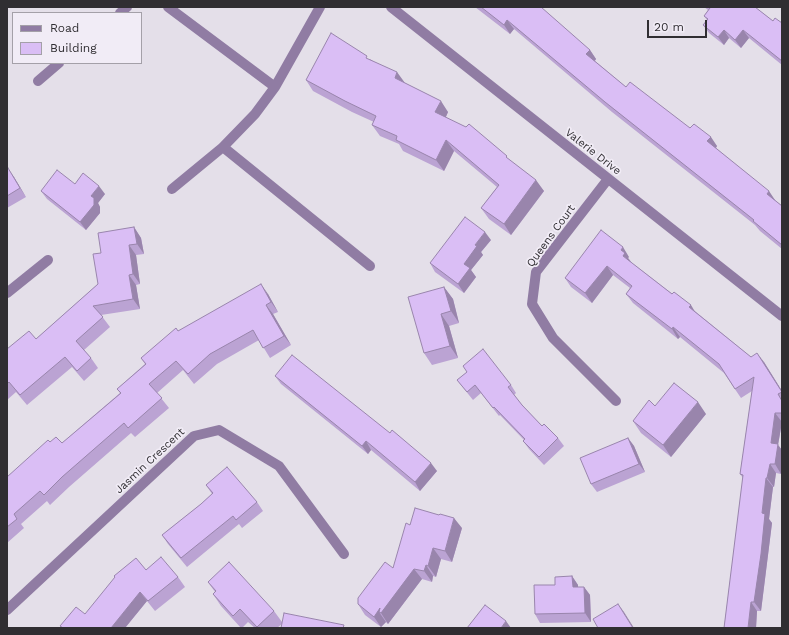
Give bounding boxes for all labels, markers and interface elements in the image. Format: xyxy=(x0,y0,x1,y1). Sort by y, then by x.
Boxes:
legend xyxy=(12,12,142,64)
scale bar xyxy=(649,12,709,38)
text: 20 m xyxy=(654,20,684,34)
text: Road xyxy=(50,21,79,35)
text: Building xyxy=(50,41,97,55)
street label: Valerie Drive xyxy=(562,126,624,178)
street label: Queens Court xyxy=(524,202,578,270)
street label: Jasmin Crescent xyxy=(113,426,187,496)

